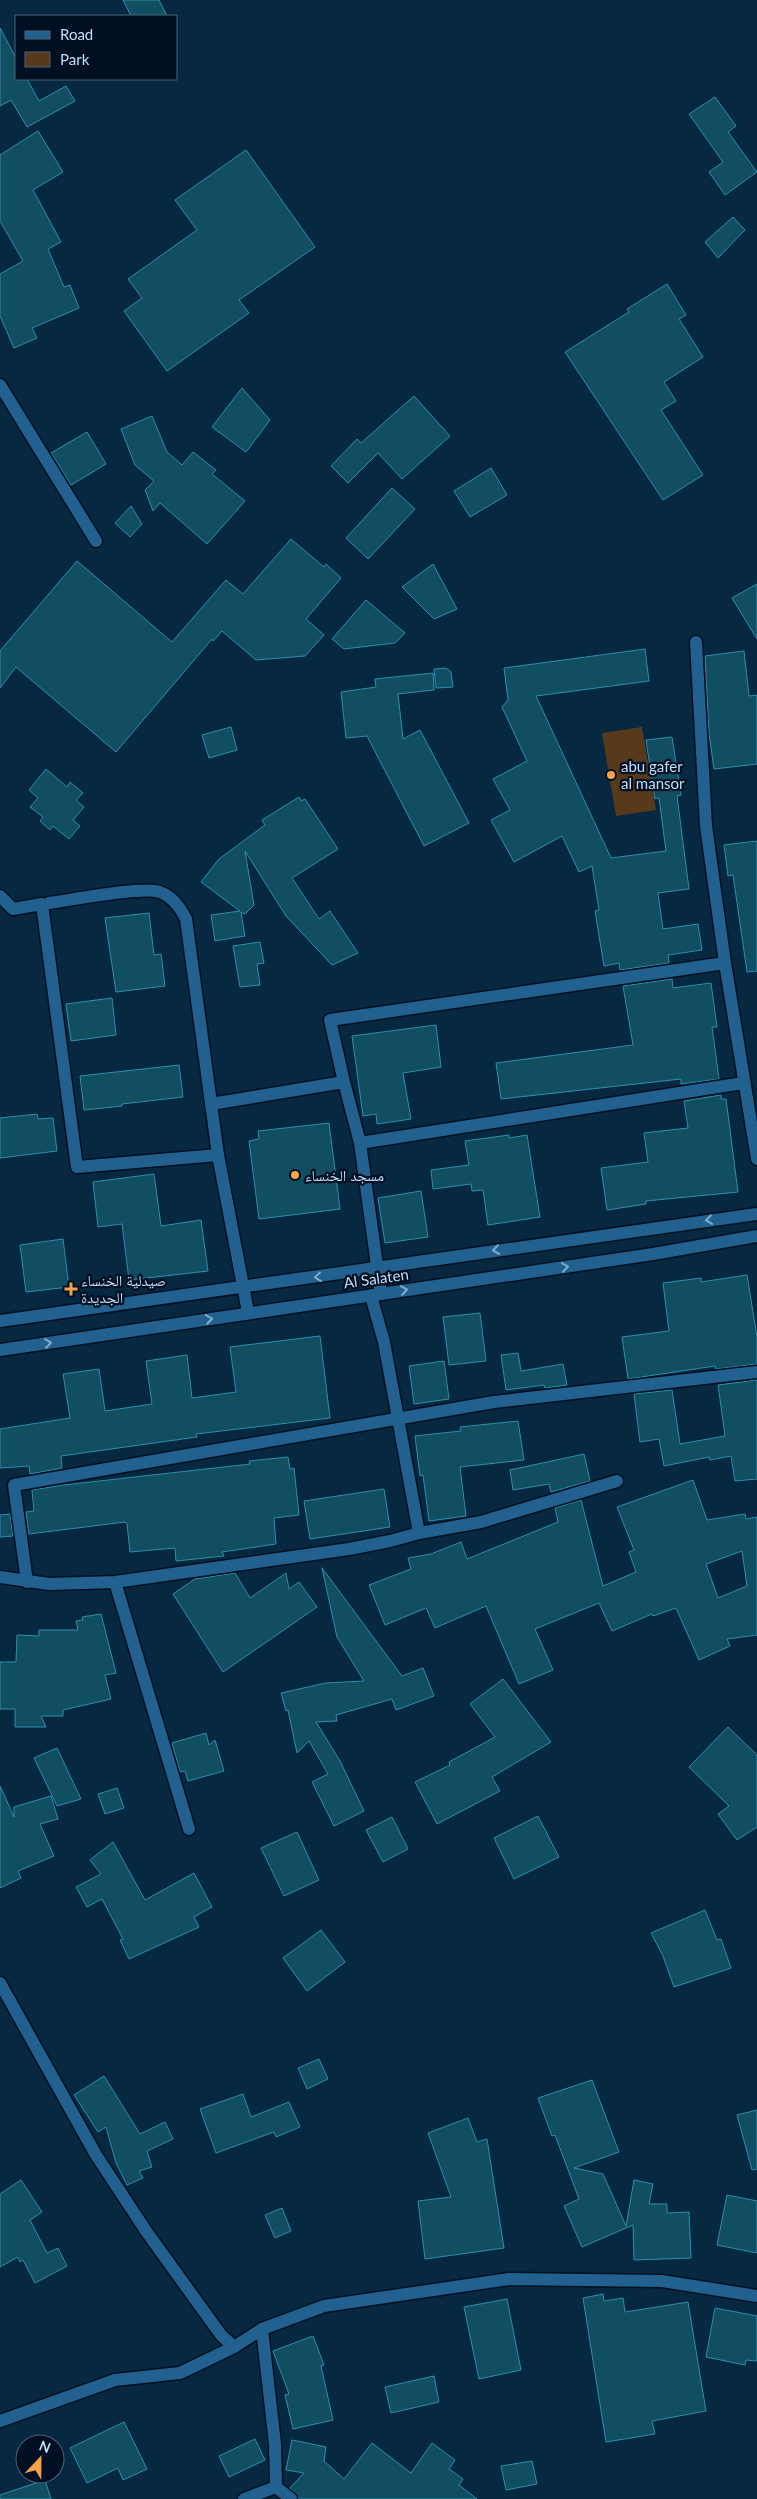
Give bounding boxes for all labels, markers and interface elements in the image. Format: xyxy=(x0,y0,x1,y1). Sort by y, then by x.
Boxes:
legend xyxy=(15,15,178,80)
text: Road xyxy=(60,25,93,43)
text: Park xyxy=(60,50,90,68)
place label: abu gafer al mansor xyxy=(621,757,685,792)
marker: abu gafer al mansor xyxy=(605,769,617,781)
place label: مسجد الخنساء xyxy=(305,1166,384,1184)
marker: مسجد الخنساء xyxy=(289,1169,301,1181)
one-way arrow xyxy=(704,1214,712,1225)
one-way arrow xyxy=(491,1244,500,1254)
one-way arrow xyxy=(561,1262,569,1273)
street label: Al Salaten xyxy=(342,1265,410,1291)
place label: صيدلية الخنساء الجديدة xyxy=(81,1271,166,1306)
one-way arrow xyxy=(314,1272,322,1282)
marker: صيدلية الخنساء الجديدة xyxy=(65,1283,77,1295)
one-way arrow xyxy=(400,1286,409,1296)
one-way arrow xyxy=(205,1314,213,1324)
one-way arrow xyxy=(45,1338,53,1349)
north arrow xyxy=(15,2434,65,2484)
text: N xyxy=(37,2437,53,2456)

